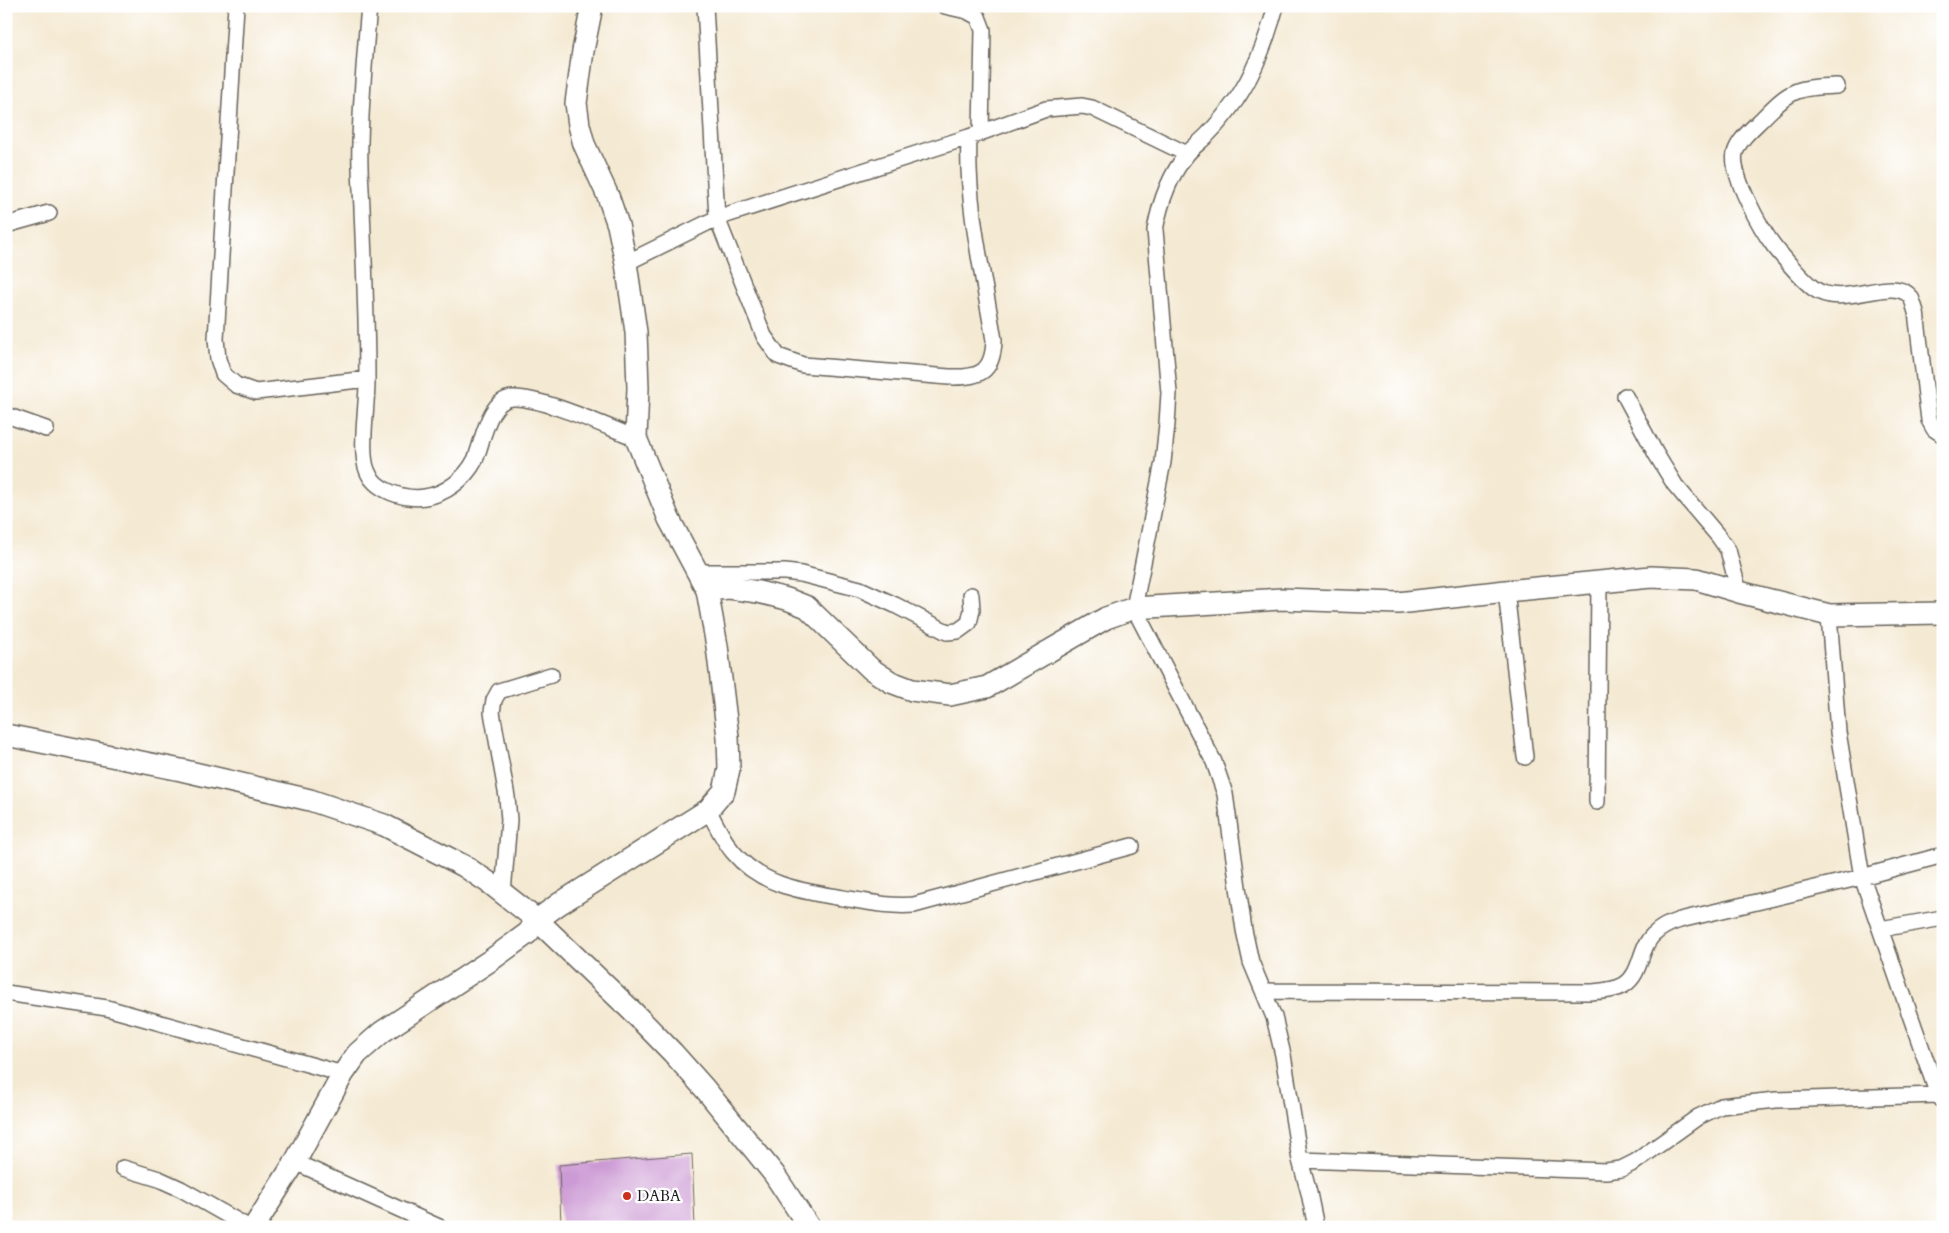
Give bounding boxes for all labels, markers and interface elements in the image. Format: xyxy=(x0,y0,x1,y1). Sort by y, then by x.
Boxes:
place label: DABA xyxy=(637,1186,681,1206)
marker: DABA xyxy=(621,1190,633,1202)

